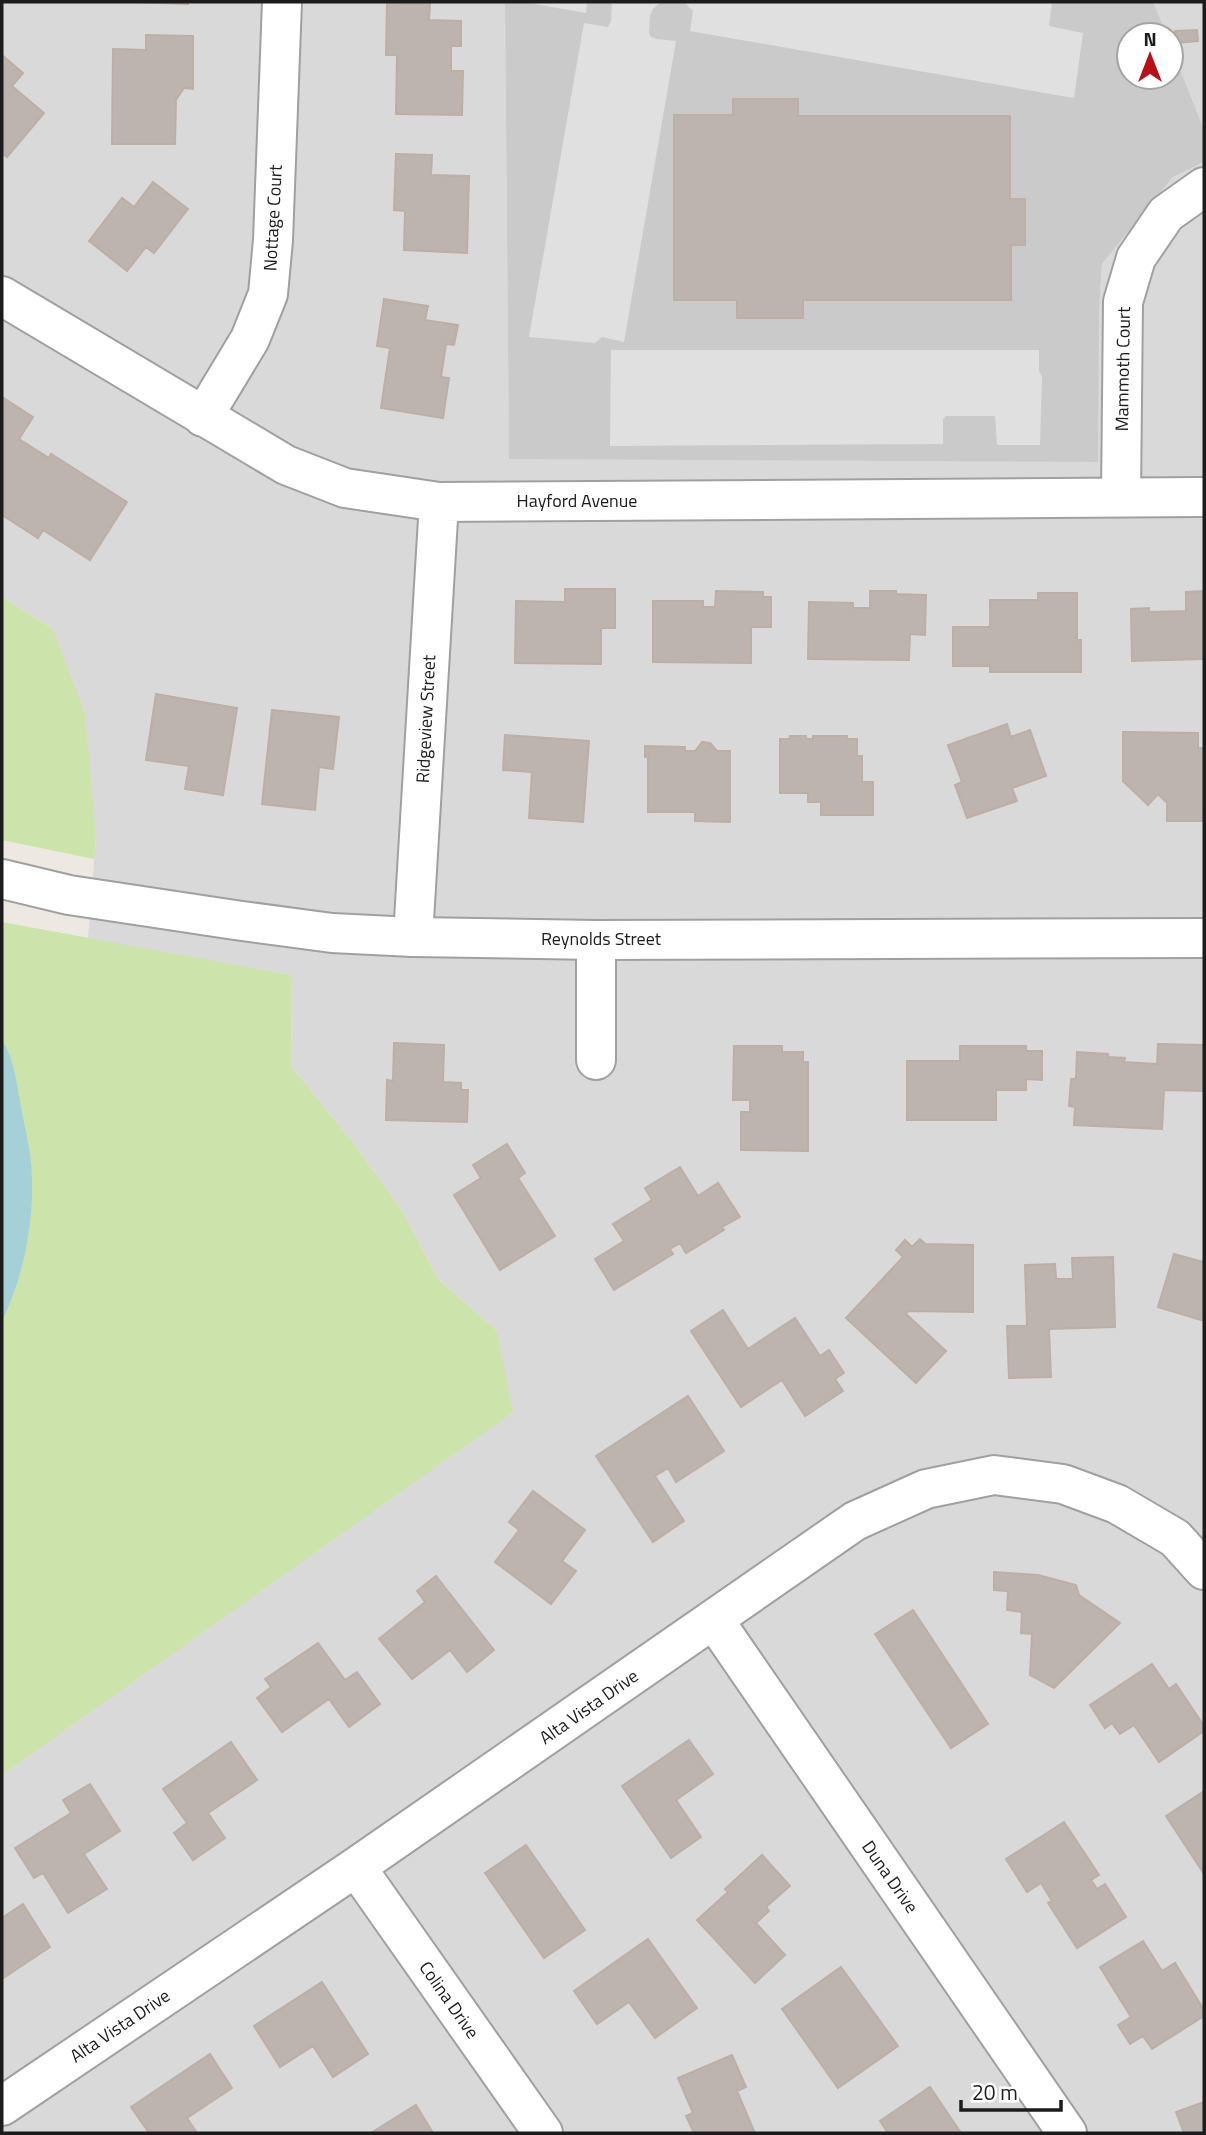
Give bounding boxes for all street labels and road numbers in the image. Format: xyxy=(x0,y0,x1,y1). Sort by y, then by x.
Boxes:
street label: Nottage Court xyxy=(256,163,289,272)
street label: Mammoth Court xyxy=(1108,306,1137,432)
street label: Hayford Avenue xyxy=(517,487,637,514)
street label: Ridgeview Street xyxy=(409,653,442,784)
street label: Reynolds Street xyxy=(541,925,662,952)
street label: Alta Vista Drive xyxy=(534,1662,644,1751)
street label: Duna Drive xyxy=(855,1835,925,1919)
street label: Colina Drive xyxy=(413,1955,486,2044)
street label: Alta Vista Drive xyxy=(64,1982,175,2069)

